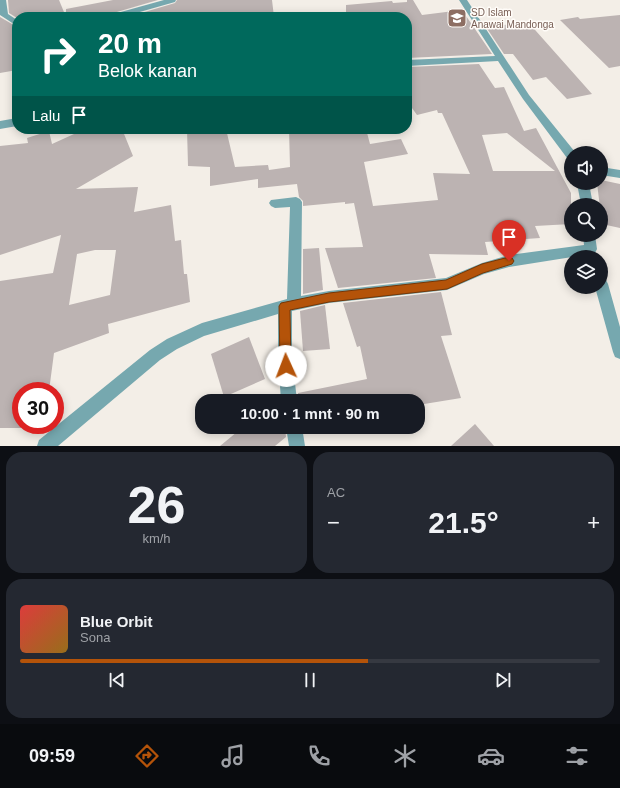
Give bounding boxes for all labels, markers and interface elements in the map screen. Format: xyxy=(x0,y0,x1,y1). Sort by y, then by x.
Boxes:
school or university icon: SD Islam Anawai Mandonga xyxy=(446,7,468,29)
place label: SD Islam Anawai Mandonga xyxy=(471,7,554,30)
icon: right xyxy=(32,28,84,80)
text: 20 m xyxy=(98,28,162,59)
text: Belok kanan xyxy=(98,61,197,81)
icon: arrive xyxy=(68,104,90,126)
text: Lalu xyxy=(32,107,60,124)
map controls xyxy=(564,146,608,294)
button: sound xyxy=(564,146,608,190)
button: search xyxy=(564,198,608,242)
pin xyxy=(492,220,526,261)
icon: arrive xyxy=(498,226,520,248)
button: layers xyxy=(564,250,608,294)
position arrow xyxy=(265,345,307,387)
speed limit sign: 30 xyxy=(12,382,64,434)
text: 10:00 · 1 mnt · 90 m xyxy=(240,405,380,422)
text: 26 xyxy=(128,476,185,534)
text: AC xyxy=(327,485,345,500)
text: 21.5° xyxy=(428,506,499,539)
text: − xyxy=(327,510,340,535)
text: + xyxy=(587,510,600,535)
text: km/h xyxy=(142,531,171,546)
text: Blue Orbit xyxy=(80,613,153,630)
text: Sona xyxy=(80,630,110,645)
icon: previous xyxy=(106,669,128,691)
icon: pause xyxy=(299,669,321,691)
icon: next xyxy=(492,669,514,691)
icon: directions xyxy=(133,742,161,770)
icon: music xyxy=(219,742,247,770)
icon: phone xyxy=(305,742,333,770)
icon: climate xyxy=(391,742,419,770)
icon: car xyxy=(477,742,505,770)
icon: filters xyxy=(563,742,591,770)
text: 09:59 xyxy=(29,746,75,766)

